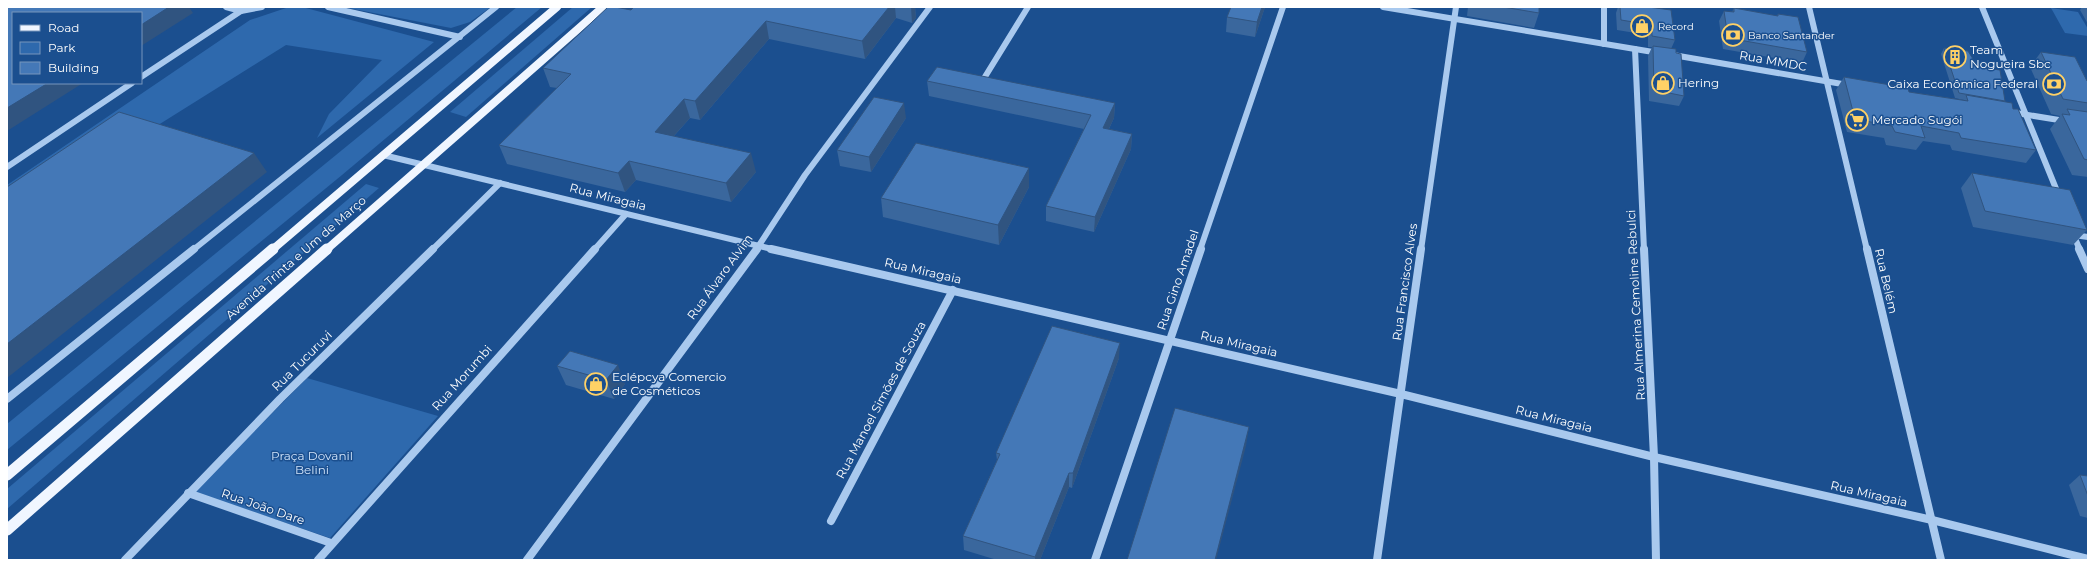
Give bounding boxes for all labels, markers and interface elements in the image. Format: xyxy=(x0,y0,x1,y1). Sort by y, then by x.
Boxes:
legend xyxy=(12,12,142,84)
shop icon: Record xyxy=(1629,13,1655,39)
text: Road xyxy=(48,20,79,35)
place label: Record xyxy=(1658,20,1694,33)
bank icon: Banco Santander xyxy=(1720,22,1746,48)
place label: Banco Santander xyxy=(1748,29,1835,42)
text: Park xyxy=(48,40,76,55)
place label: Team Nogueira Sbc xyxy=(1970,42,2051,71)
building icon: Team Nogueira Sbc xyxy=(1942,44,1968,70)
street label: Rua MMDC xyxy=(1738,47,1809,74)
text: Building xyxy=(48,60,99,75)
shop icon: Hering xyxy=(1650,70,1676,96)
bank icon: Caixa Econômica Federal xyxy=(2041,71,2067,97)
place label: Hering xyxy=(1678,75,1719,90)
place label: Caixa Econômica Federal xyxy=(1887,76,2038,91)
supermarket icon: Mercado Sugói xyxy=(1844,107,1870,133)
place label: Mercado Sugói xyxy=(1872,112,1962,127)
street label: Rua Miragaia xyxy=(568,180,648,213)
street label: Avenida Trinta e Um de Março xyxy=(222,193,369,323)
street label: Rua Almerina Cemoline Rebulci xyxy=(1623,209,1648,401)
street label: Rua Francisco Alves xyxy=(1389,222,1420,342)
street label: Rua Gino Amadel xyxy=(1153,228,1202,332)
street label: Rua Álvaro Alvim xyxy=(684,231,756,322)
street label: Rua Belém xyxy=(1872,247,1901,315)
street label: Rua Miragaia xyxy=(883,254,963,287)
street label: Rua Manoel Simões de Souza xyxy=(832,318,929,481)
street label: Rua Tucuruvi xyxy=(268,327,335,394)
street label: Rua Miragaia xyxy=(1199,327,1279,360)
street label: Rua Morumbi xyxy=(428,342,495,413)
place label: Eclépcya Comercio de Cosméticos xyxy=(612,369,726,398)
shop icon: Eclépcya Comercio de Cosméticos xyxy=(583,371,609,397)
street label: Rua Miragaia xyxy=(1514,402,1594,435)
park label: Praça Dovanil Belini xyxy=(271,448,353,477)
street label: Rua Miragaia xyxy=(1829,477,1909,510)
street label: Rua João Dare xyxy=(220,485,307,528)

